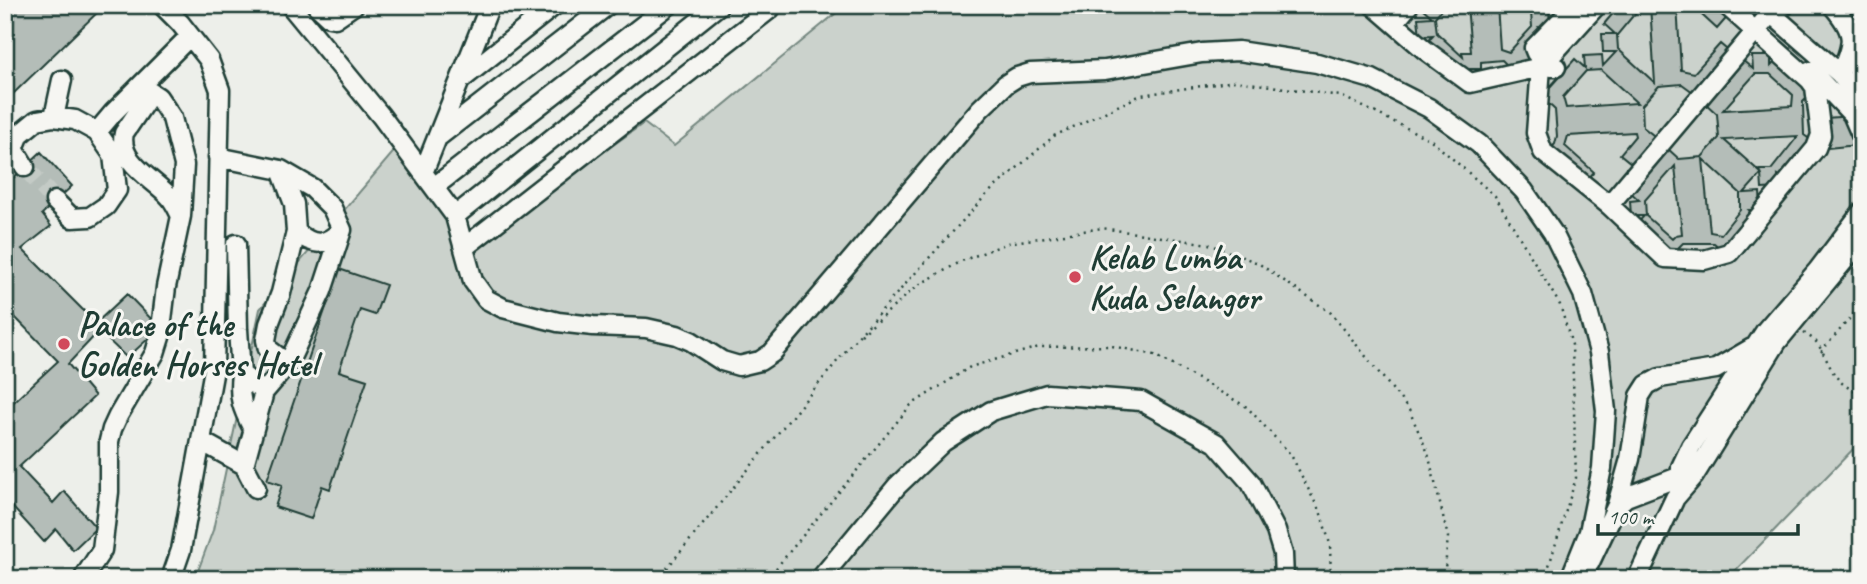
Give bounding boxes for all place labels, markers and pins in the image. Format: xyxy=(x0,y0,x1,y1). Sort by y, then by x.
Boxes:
place label: Kelab Lumba Kuda Selangor xyxy=(1089,235,1263,320)
marker: Kelab Lumba Kuda Selangor xyxy=(1067,269,1083,285)
place label: Palace of the Golden Horses Hotel xyxy=(78,302,324,387)
marker: Palace of the Golden Horses Hotel xyxy=(56,336,72,352)

